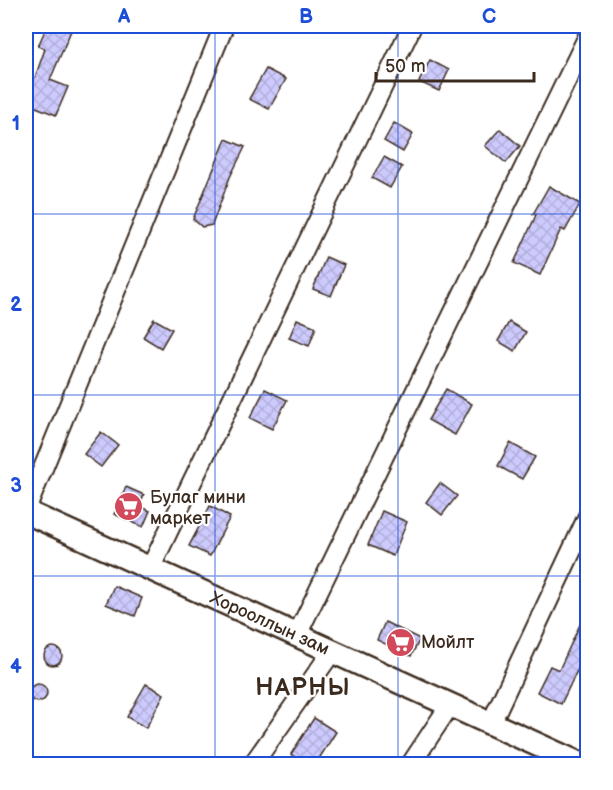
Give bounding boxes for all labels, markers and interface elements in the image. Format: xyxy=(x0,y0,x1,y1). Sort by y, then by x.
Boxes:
text: A xyxy=(117,5,131,29)
text: B xyxy=(299,5,313,29)
text: C xyxy=(482,5,496,29)
scale bar xyxy=(376,45,534,83)
text: 50 m xyxy=(385,56,426,77)
text: 1 xyxy=(12,112,20,136)
text: 2 xyxy=(10,293,22,317)
text: 3 xyxy=(10,474,22,498)
place label: Булаг мини маркет xyxy=(150,487,246,529)
supermarket icon: Булаг мини маркет xyxy=(113,491,145,523)
street label: Хорооллын зам xyxy=(207,587,333,660)
supermarket icon: Мойлт xyxy=(384,626,416,658)
place label: Мойлт xyxy=(421,632,475,653)
text: 4 xyxy=(10,655,22,679)
district label: НАРНЫ xyxy=(255,673,351,702)

